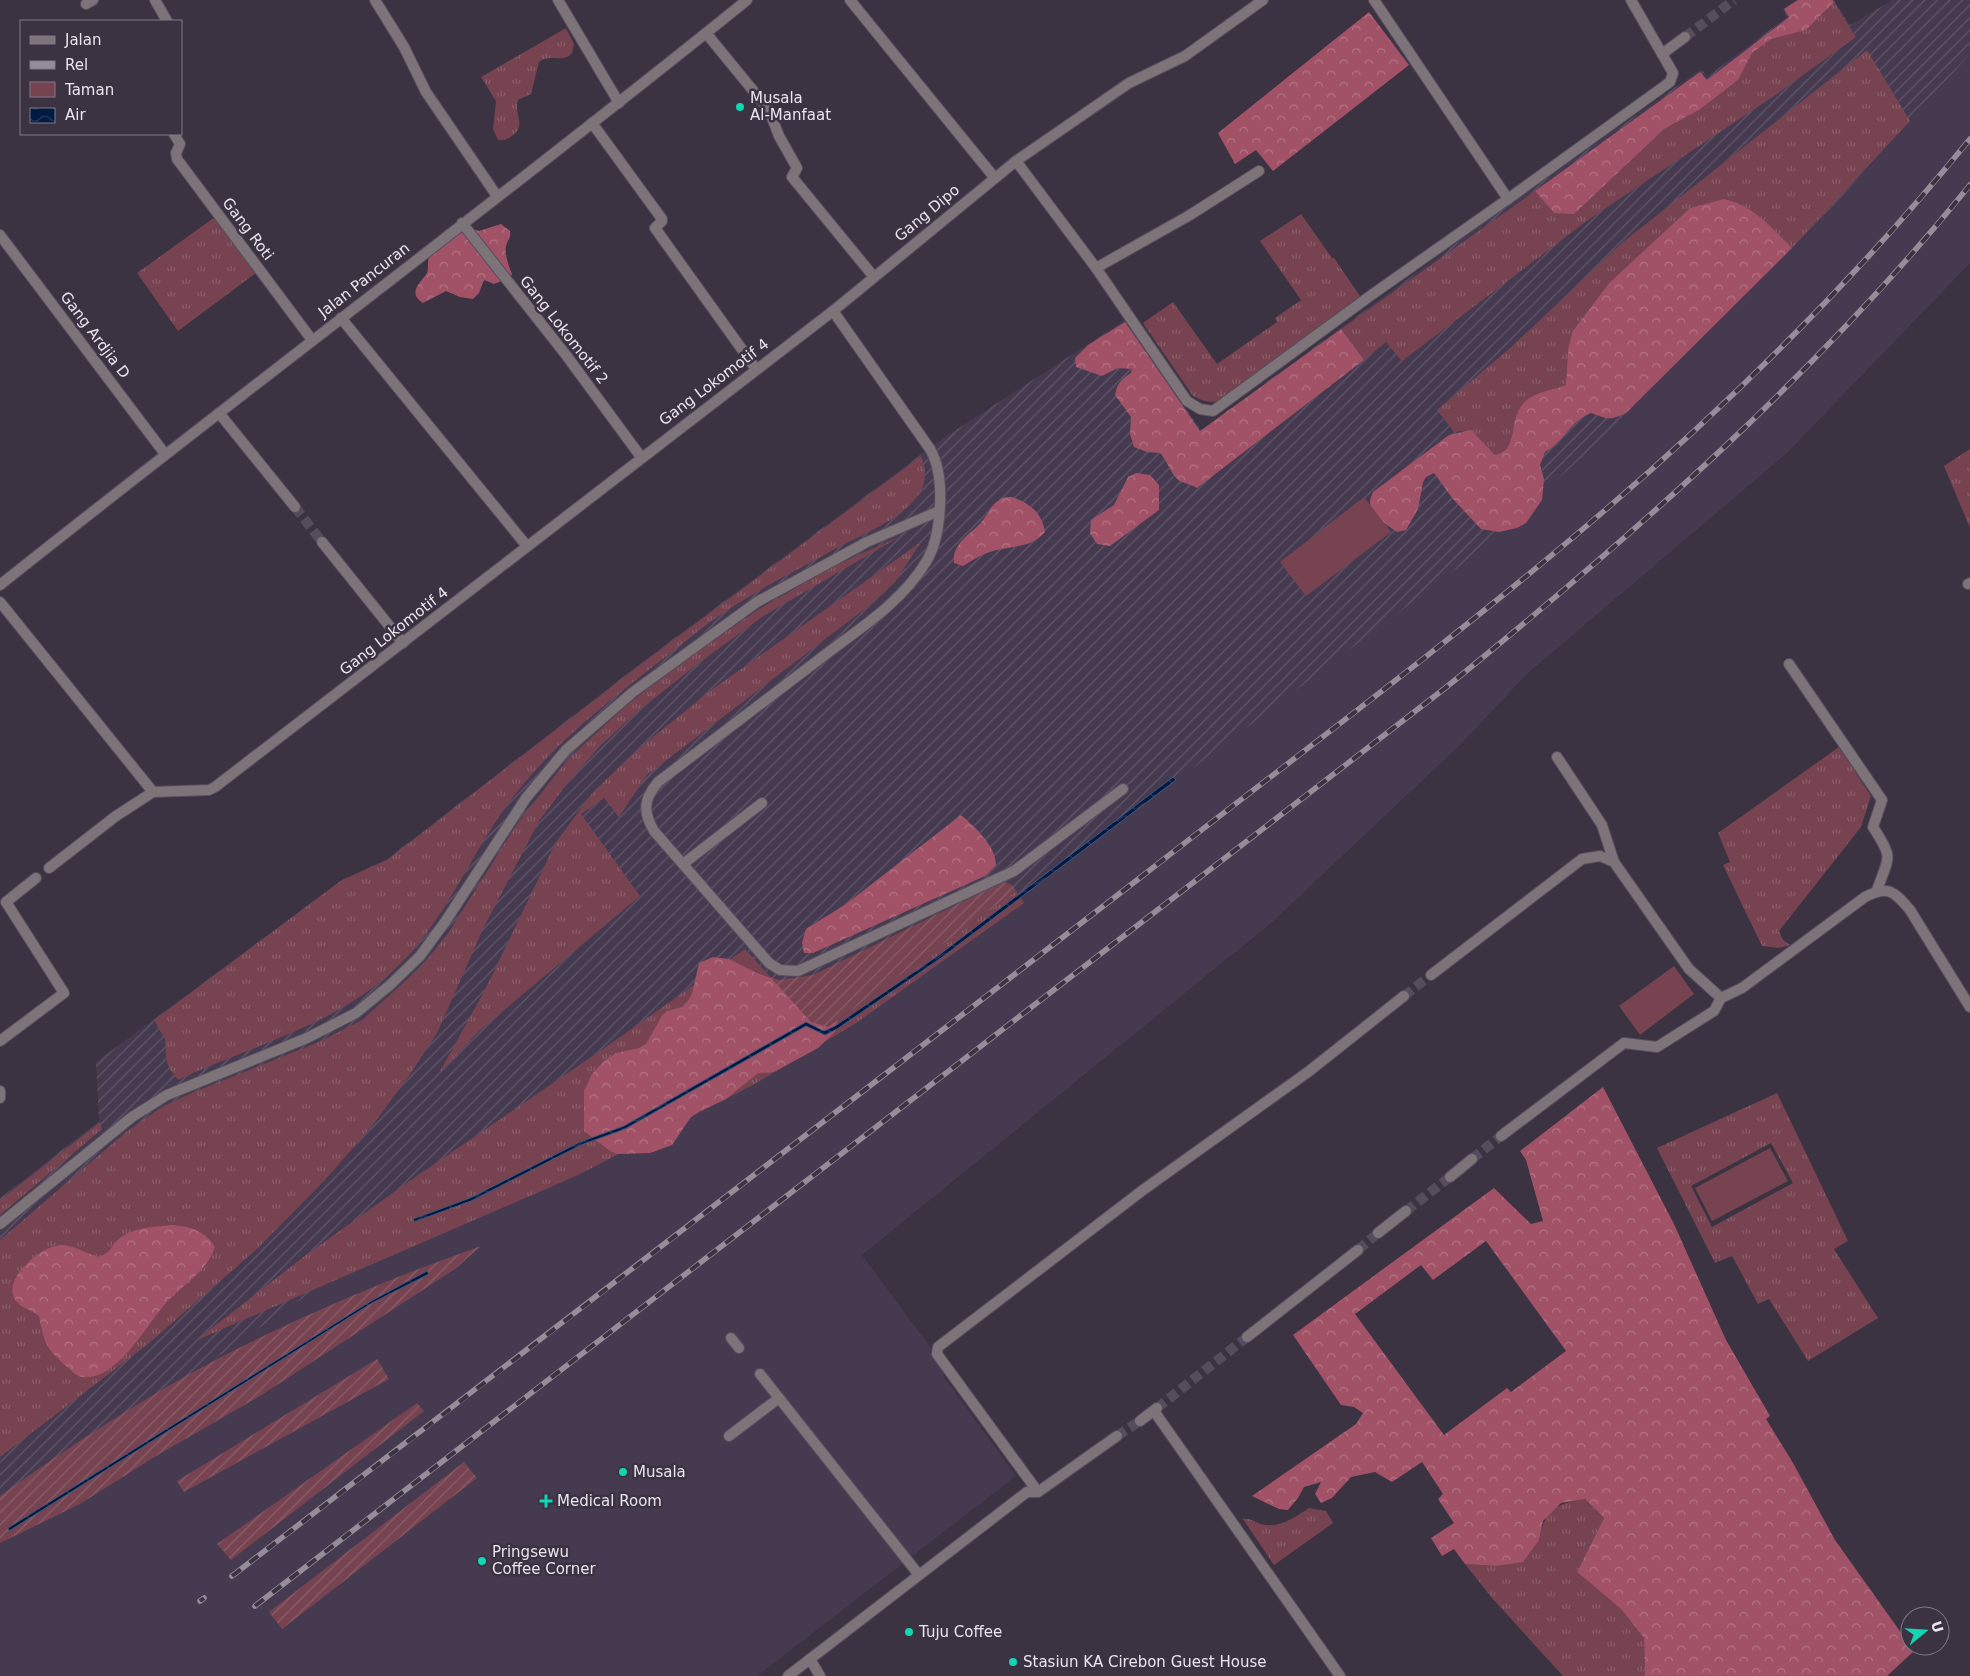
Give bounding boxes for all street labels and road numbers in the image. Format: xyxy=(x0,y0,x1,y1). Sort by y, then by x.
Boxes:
street label: Gang Dipo xyxy=(891,181,963,245)
street label: Gang Roti xyxy=(219,194,277,264)
street label: Jalan Pancuran xyxy=(314,239,413,322)
street label: Gang Lokomotif 2 xyxy=(516,272,612,388)
street label: Gang Ardjia D xyxy=(56,288,134,382)
street label: Gang Lokomotif 4 xyxy=(656,335,772,429)
street label: Gang Lokomotif 4 xyxy=(336,583,452,679)

